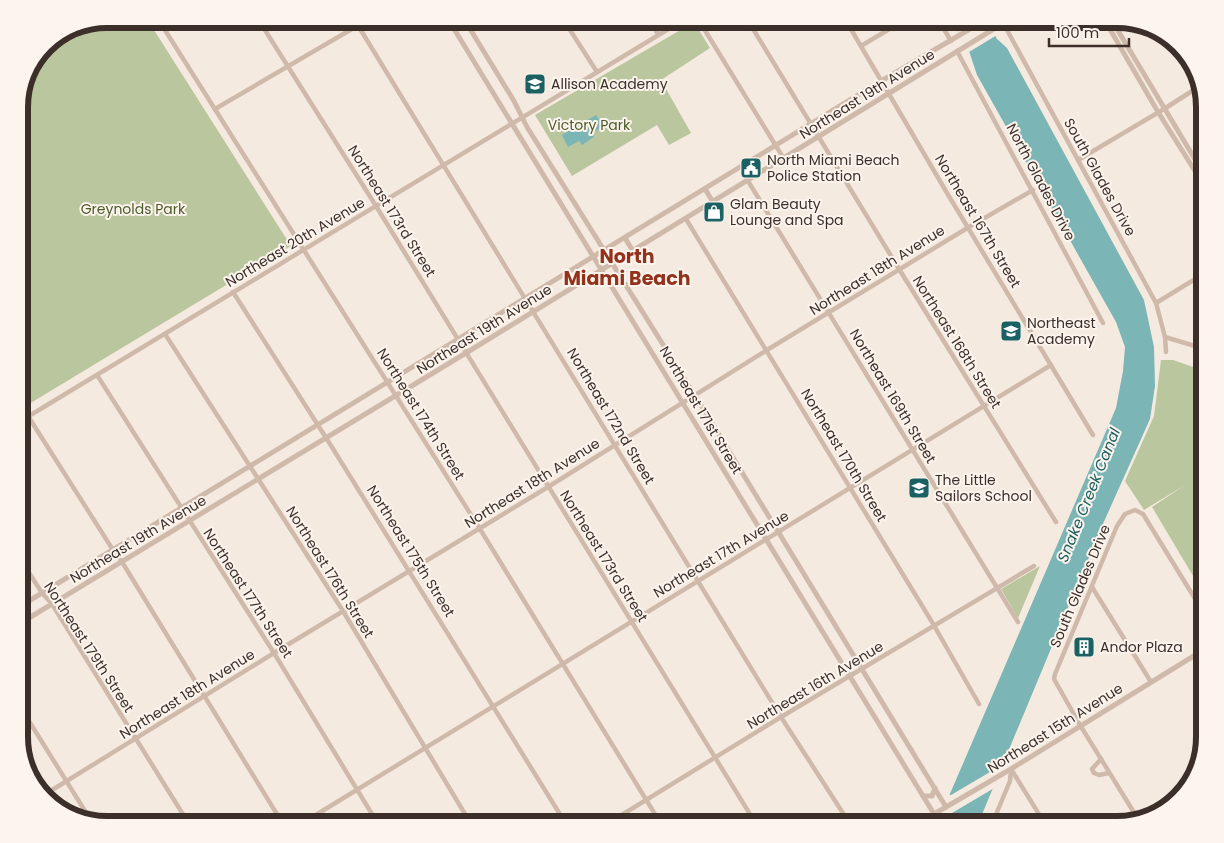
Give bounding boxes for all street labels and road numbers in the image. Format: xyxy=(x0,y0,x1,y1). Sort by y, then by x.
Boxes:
street label: Northeast 19th Avenue xyxy=(796,44,939,144)
street label: South Glades Drive xyxy=(1059,114,1141,240)
street label: North Glades Drive xyxy=(1002,120,1080,244)
street label: Northeast 173rd Street xyxy=(343,141,441,281)
street label: Northeast 167th Street xyxy=(930,151,1026,291)
street label: Northeast 20th Avenue xyxy=(221,192,369,292)
street label: Northeast 18th Avenue xyxy=(806,220,949,320)
street label: Northeast 168th Street xyxy=(908,272,1006,412)
street label: Northeast 19th Avenue xyxy=(413,279,556,379)
street label: Northeast 169th Street xyxy=(845,325,941,467)
street label: Northeast 171st Street xyxy=(655,342,747,478)
street label: Northeast 174th Street xyxy=(372,344,470,484)
street label: Northeast 172nd Street xyxy=(562,344,660,488)
street label: Northeast 170th Street xyxy=(796,385,892,525)
street label: Northeast 18th Avenue xyxy=(461,433,604,533)
street label: Northeast 175th Street xyxy=(362,481,460,621)
street label: Northeast 173rd Street xyxy=(555,486,653,626)
street label: Northeast 19th Avenue xyxy=(66,490,210,588)
street label: Northeast 176th Street xyxy=(281,502,379,642)
street label: Northeast 17th Avenue xyxy=(649,505,793,602)
street label: South Glades Drive xyxy=(1045,521,1115,651)
street label: Northeast 177th Street xyxy=(199,524,297,662)
street label: Northeast 179th Street xyxy=(39,578,139,716)
street label: Northeast 16th Avenue xyxy=(743,636,887,734)
street label: Northeast 18th Avenue xyxy=(116,644,259,744)
street label: Northeast 15th Avenue xyxy=(984,678,1127,778)

